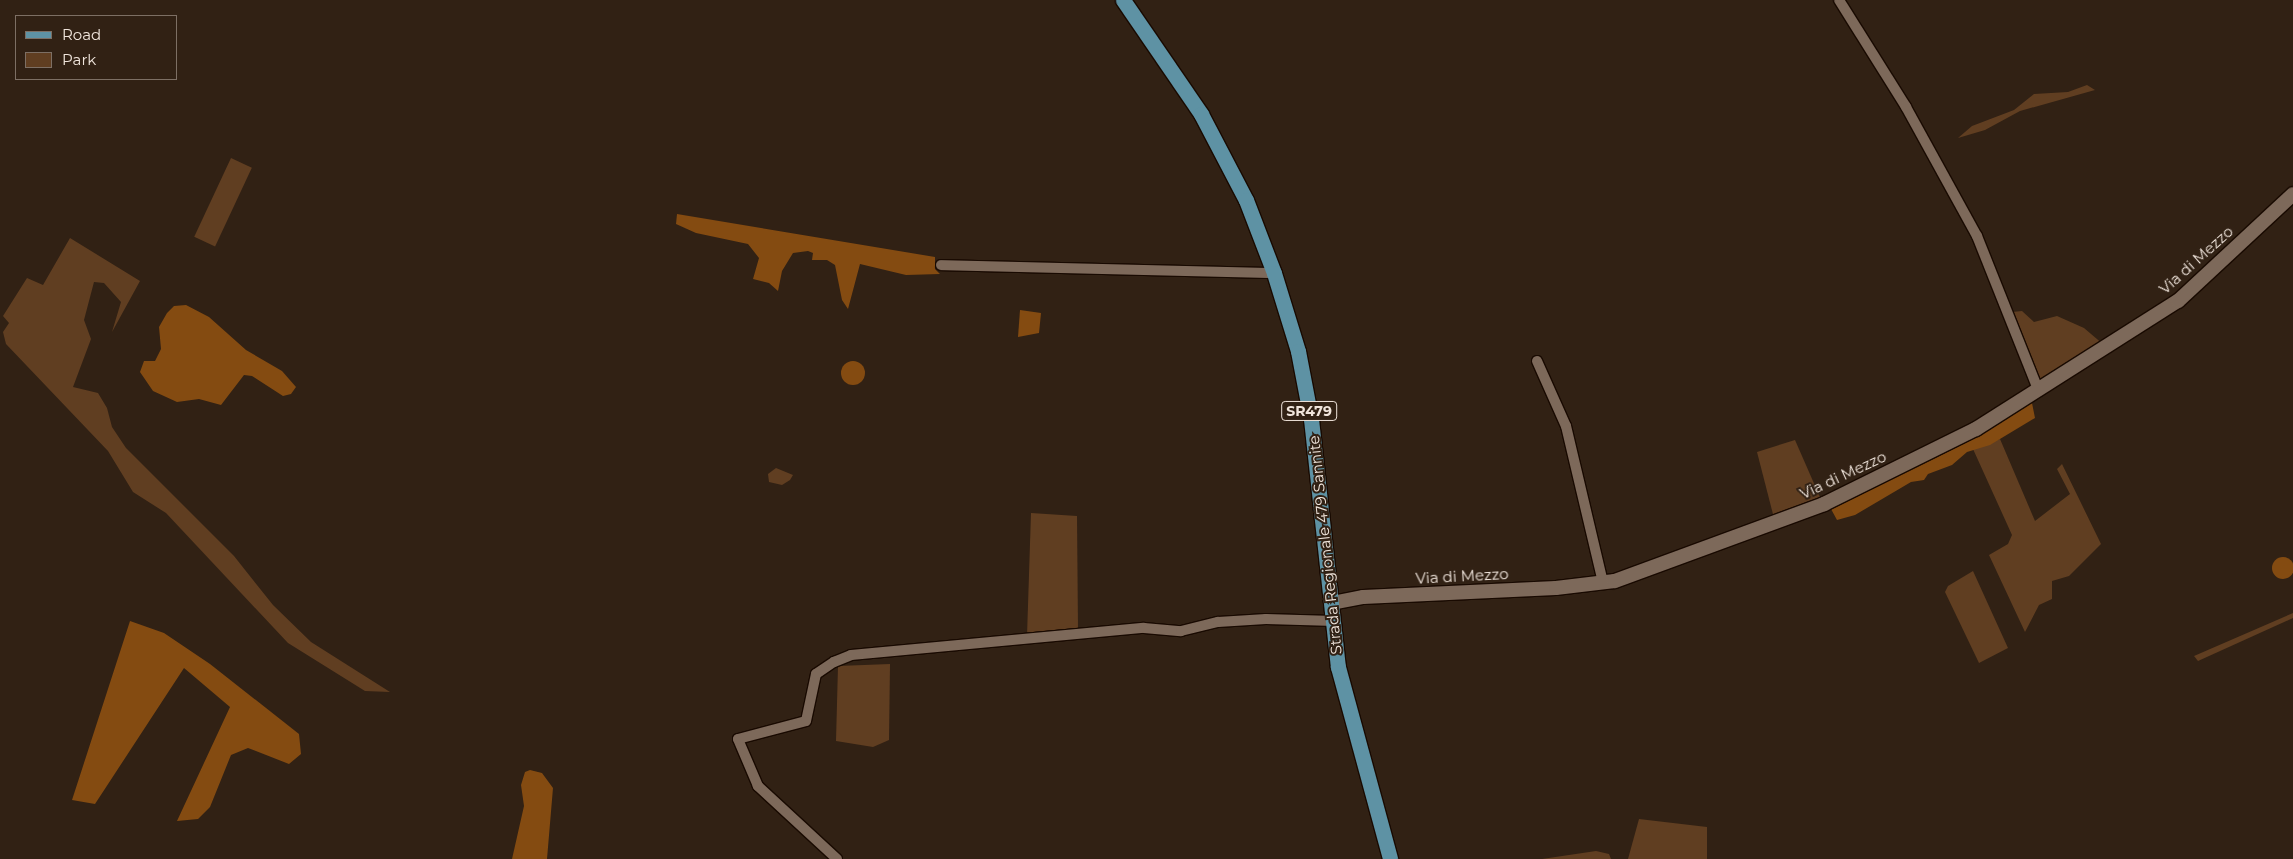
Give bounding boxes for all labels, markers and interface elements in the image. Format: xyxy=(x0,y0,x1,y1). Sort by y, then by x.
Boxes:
legend xyxy=(15,15,178,80)
text: Road xyxy=(62,25,101,44)
text: Park xyxy=(62,50,96,69)
street label: Via di Mezzo xyxy=(2155,222,2237,298)
road number: SR479 xyxy=(1280,400,1338,422)
street label: Strada Regionale 479 Sannite xyxy=(1305,434,1345,656)
street label: Via di Mezzo xyxy=(1797,447,1889,503)
street label: Via di Mezzo xyxy=(1415,565,1509,587)

